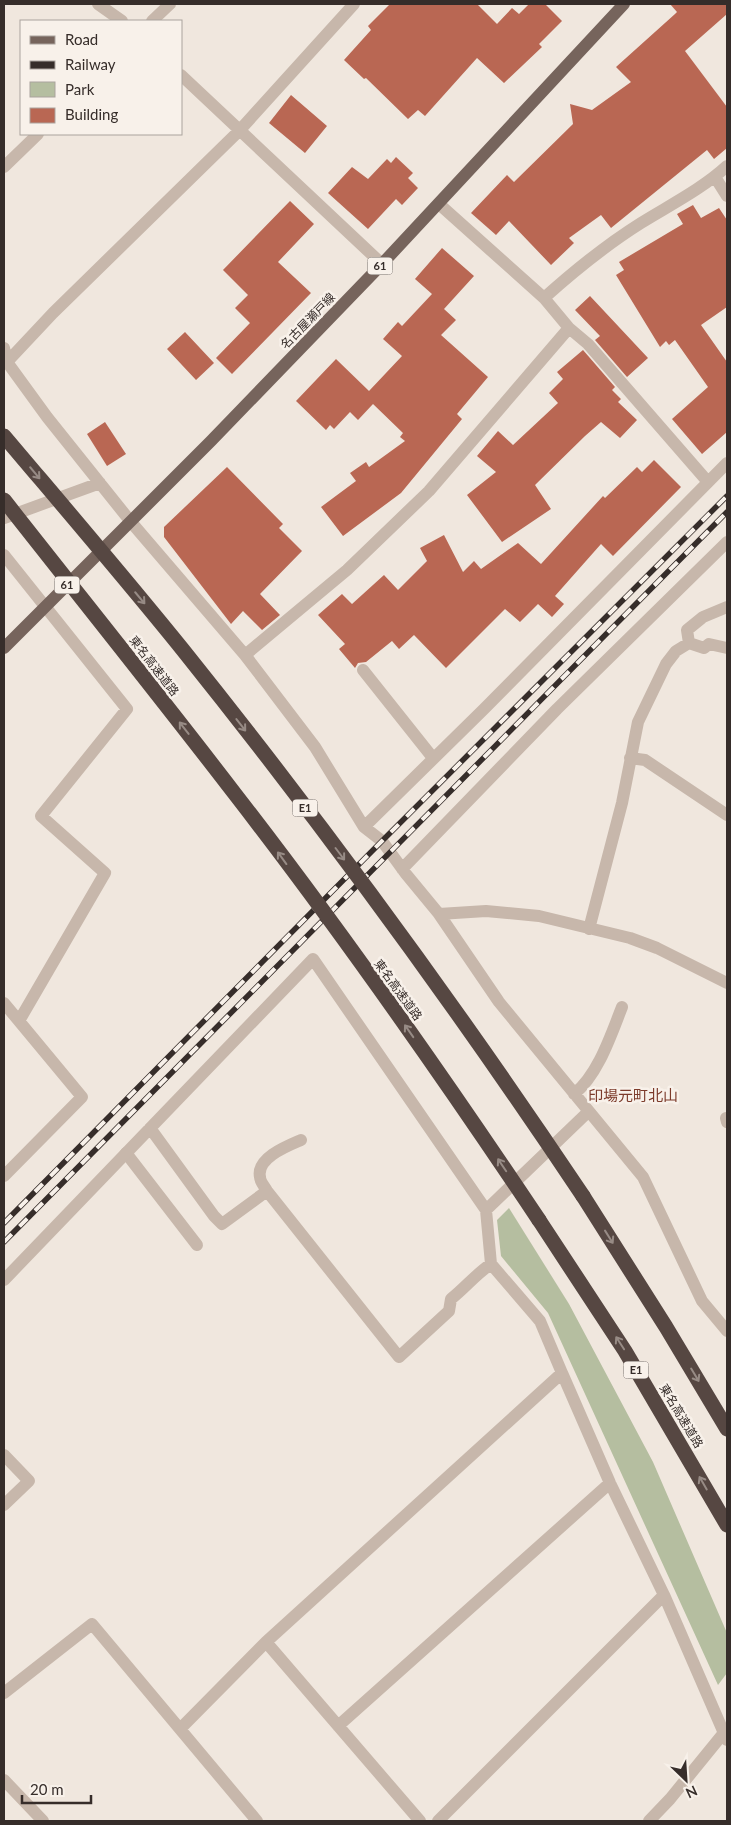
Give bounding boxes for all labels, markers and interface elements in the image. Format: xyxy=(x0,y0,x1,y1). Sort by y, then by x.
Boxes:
legend xyxy=(20,20,182,135)
text: Road xyxy=(65,30,98,48)
text: Railway xyxy=(65,55,116,73)
text: Park xyxy=(65,80,95,98)
text: Building xyxy=(65,105,118,123)
road number: 61 xyxy=(368,258,392,274)
street label: 名古屋瀬戸線 xyxy=(277,290,338,352)
one-way arrow xyxy=(30,467,41,480)
road number: 61 xyxy=(54,576,80,594)
one-way arrow xyxy=(134,591,145,604)
street label: 東名高速道路 xyxy=(126,633,182,699)
one-way arrow xyxy=(236,718,246,732)
one-way arrow xyxy=(179,721,189,735)
road number: E1 xyxy=(292,800,318,816)
one-way arrow xyxy=(334,847,345,860)
one-way arrow xyxy=(277,852,288,865)
street label: 東名高速道路 xyxy=(371,956,426,1023)
one-way arrow xyxy=(404,1025,414,1039)
district label: 印場元町北山 xyxy=(588,1086,678,1104)
one-way arrow xyxy=(497,1158,507,1172)
one-way arrow xyxy=(605,1230,615,1244)
one-way arrow xyxy=(615,1337,625,1351)
road number: E1 xyxy=(624,1362,648,1378)
one-way arrow xyxy=(691,1368,701,1382)
street label: 東名高速道路 xyxy=(656,1381,706,1450)
one-way arrow xyxy=(698,1475,708,1490)
north arrow xyxy=(661,1755,711,1805)
scale bar xyxy=(22,1772,91,1804)
text: 20 m xyxy=(30,1780,64,1798)
text: N xyxy=(683,1782,700,1802)

